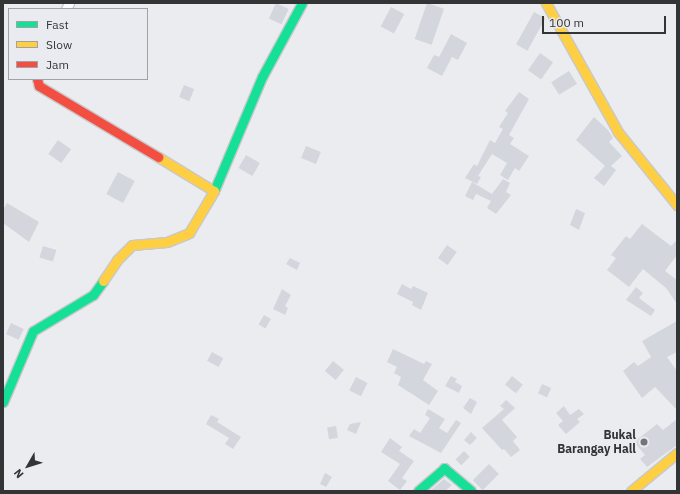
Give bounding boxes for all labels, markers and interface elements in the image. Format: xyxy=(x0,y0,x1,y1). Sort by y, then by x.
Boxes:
legend xyxy=(8,8,148,80)
scale bar xyxy=(544,8,668,34)
text: 100 m xyxy=(549,15,584,30)
text: Fast xyxy=(46,17,69,32)
text: Slow xyxy=(46,37,72,52)
text: Jam xyxy=(46,57,69,72)
place label: Bukal Barangay Hall xyxy=(557,428,636,456)
marker: Bukal Barangay Hall xyxy=(639,437,649,447)
north arrow xyxy=(8,446,48,486)
text: N xyxy=(11,466,27,481)

